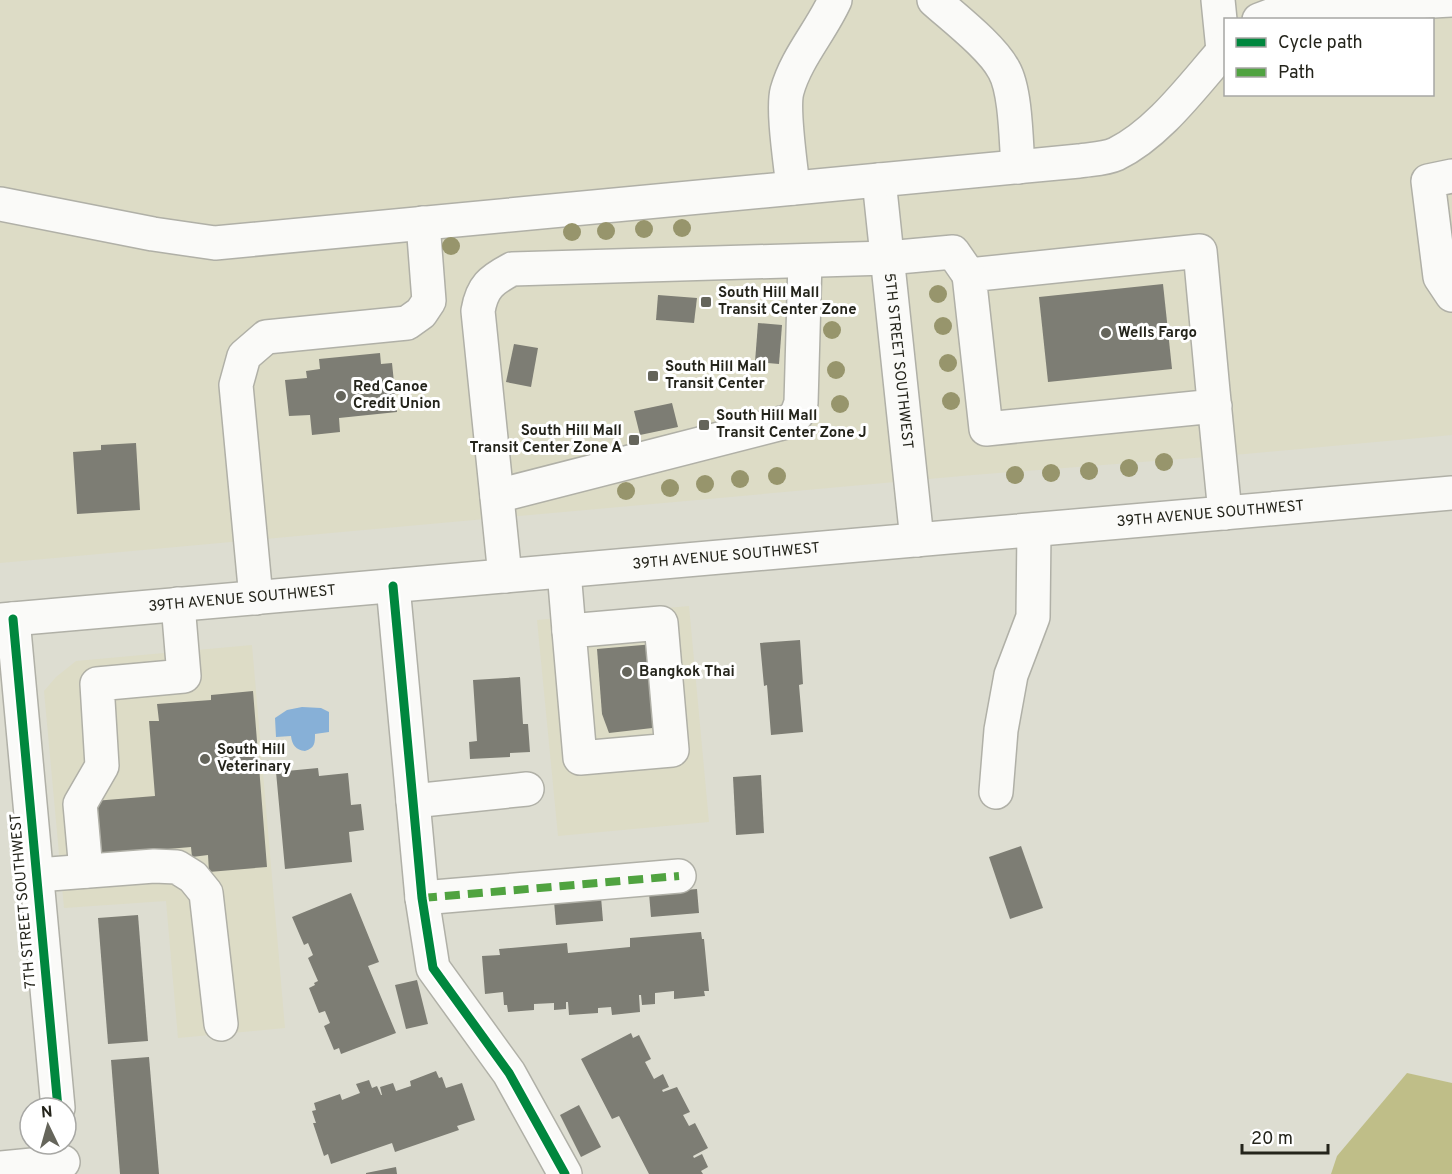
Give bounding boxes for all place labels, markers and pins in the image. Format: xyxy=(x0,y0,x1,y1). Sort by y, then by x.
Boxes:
place label: South Hill Mall Transit Center Zone xyxy=(718,284,857,320)
marker: South Hill Mall Transit Center Zone xyxy=(699,295,713,309)
place label: Wells Fargo xyxy=(1118,324,1197,343)
marker: Wells Fargo xyxy=(1099,326,1113,340)
place label: South Hill Mall Transit Center xyxy=(665,358,766,394)
marker: South Hill Mall Transit Center xyxy=(646,369,660,383)
place label: Red Canoe Credit Union xyxy=(353,378,441,414)
marker: Red Canoe Credit Union xyxy=(334,389,348,403)
place label: South Hill Mall Transit Center Zone J xyxy=(716,407,867,443)
marker: South Hill Mall Transit Center Zone J xyxy=(697,418,711,432)
place label: South Hill Mall Transit Center Zone A xyxy=(470,422,622,458)
marker: South Hill Mall Transit Center Zone A xyxy=(627,433,641,447)
place label: Bangkok Thai xyxy=(639,663,735,682)
marker: Bangkok Thai xyxy=(620,665,634,679)
place label: South Hill Veterinary xyxy=(217,741,291,777)
marker: South Hill Veterinary xyxy=(198,752,212,766)

